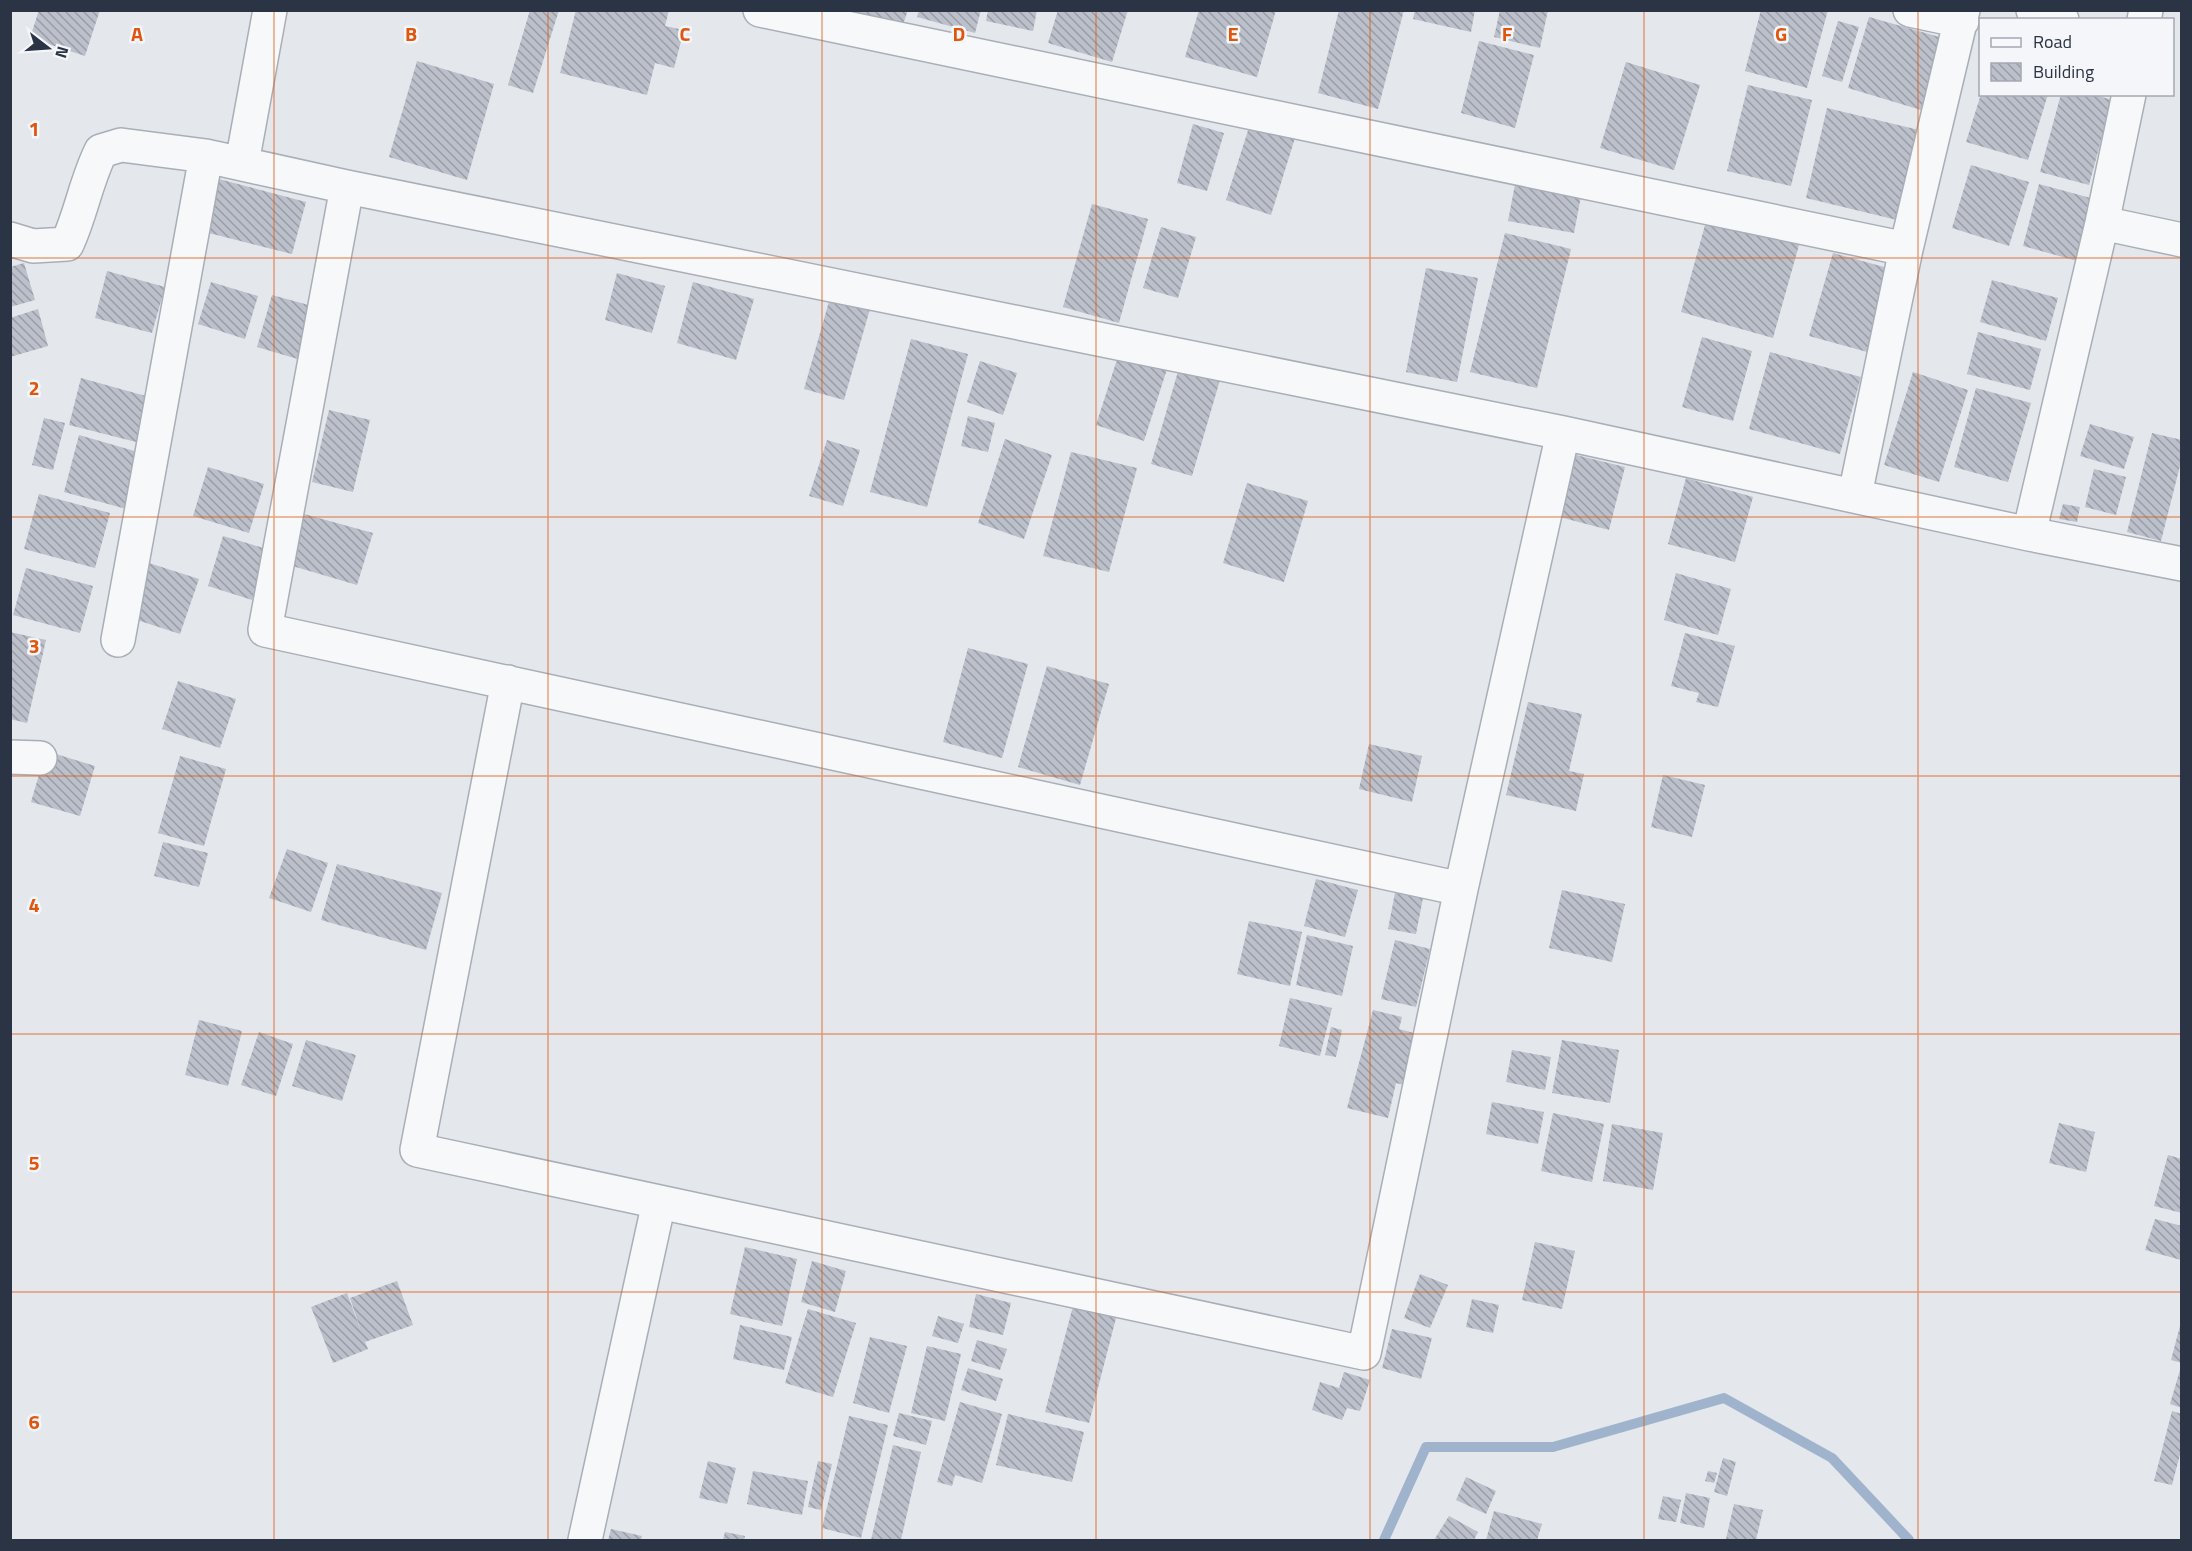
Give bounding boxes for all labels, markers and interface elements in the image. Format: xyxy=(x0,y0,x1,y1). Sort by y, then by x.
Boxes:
north arrow xyxy=(18,18,78,78)
text: A xyxy=(131,18,143,49)
text: B xyxy=(405,18,417,49)
text: C xyxy=(680,18,691,49)
text: D xyxy=(953,18,965,49)
text: E xyxy=(1227,18,1239,49)
text: F xyxy=(1502,18,1513,49)
text: G xyxy=(1775,18,1787,49)
legend xyxy=(1979,18,2174,96)
text: Road xyxy=(2033,28,2072,55)
text: N xyxy=(49,44,75,61)
text: Building xyxy=(2033,58,2094,85)
text: 1 xyxy=(28,113,40,144)
text: 2 xyxy=(28,372,40,403)
text: 3 xyxy=(28,630,40,661)
text: 4 xyxy=(28,889,40,920)
text: 5 xyxy=(28,1147,40,1178)
text: 6 xyxy=(28,1406,40,1437)

